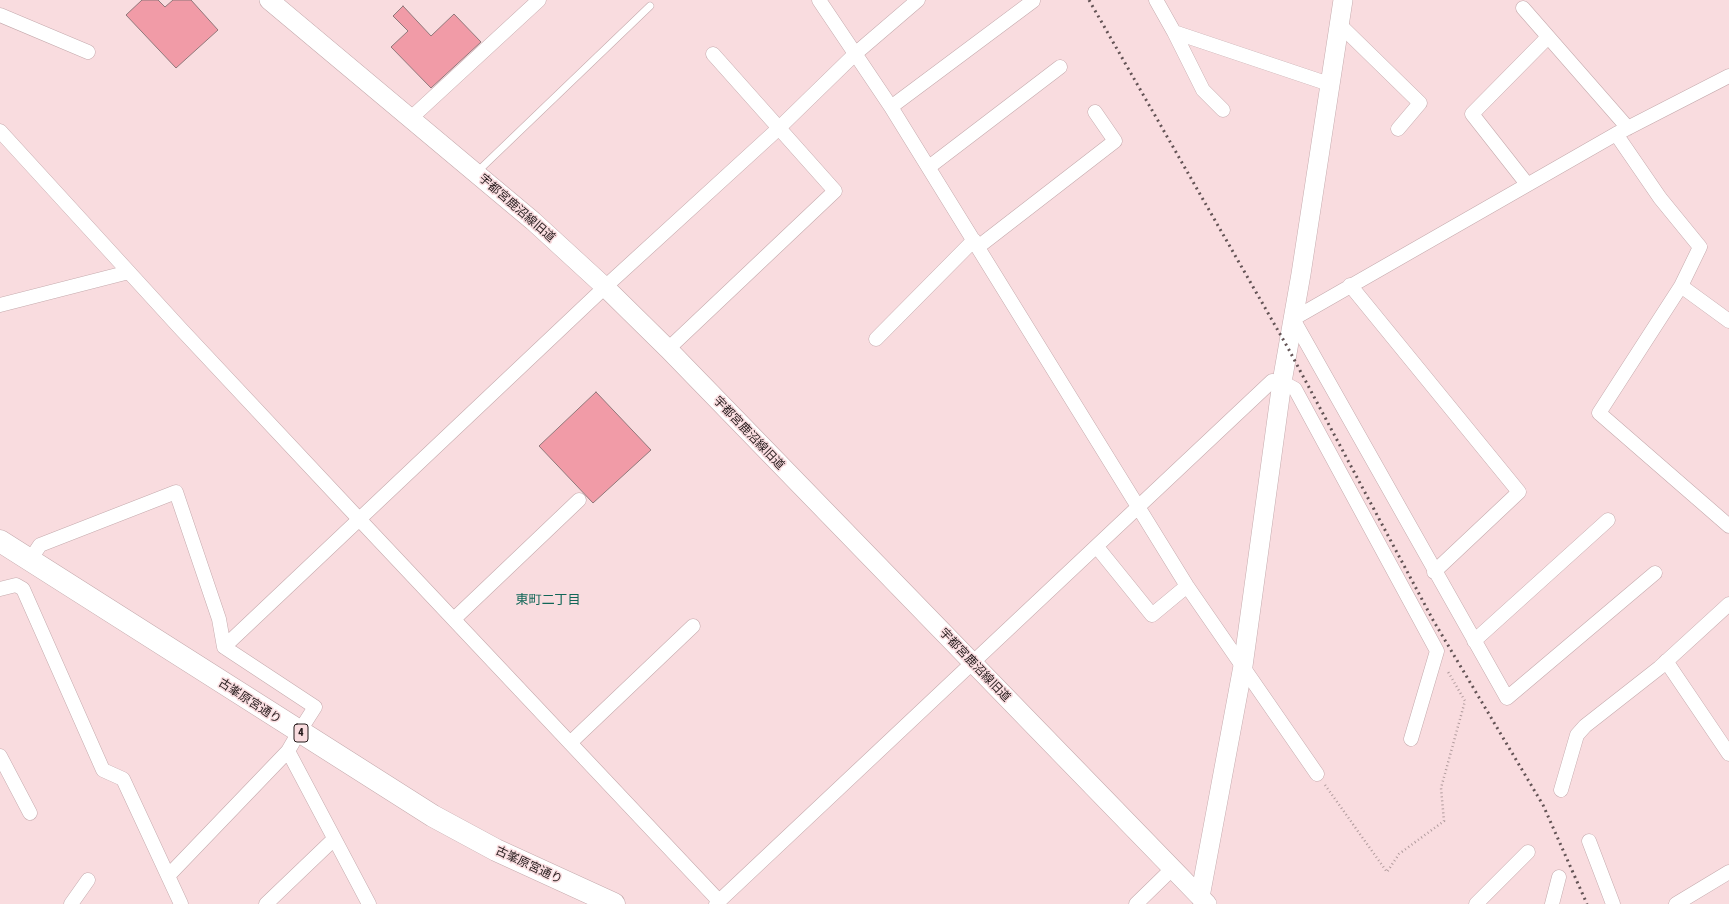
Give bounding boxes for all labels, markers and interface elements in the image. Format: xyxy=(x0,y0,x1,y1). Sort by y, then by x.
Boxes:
street label: 宇都宮鹿沼線旧道 xyxy=(476,171,558,245)
street label: 宇都宮鹿沼線旧道 xyxy=(710,393,788,473)
district label: 東町二丁目 xyxy=(516,592,580,608)
street label: 宇都宮鹿沼線旧道 xyxy=(936,625,1014,705)
street label: 古峯原宮通り xyxy=(216,675,284,727)
road number: 4 xyxy=(294,724,308,742)
street label: 古峯原宮通り xyxy=(493,843,565,887)

